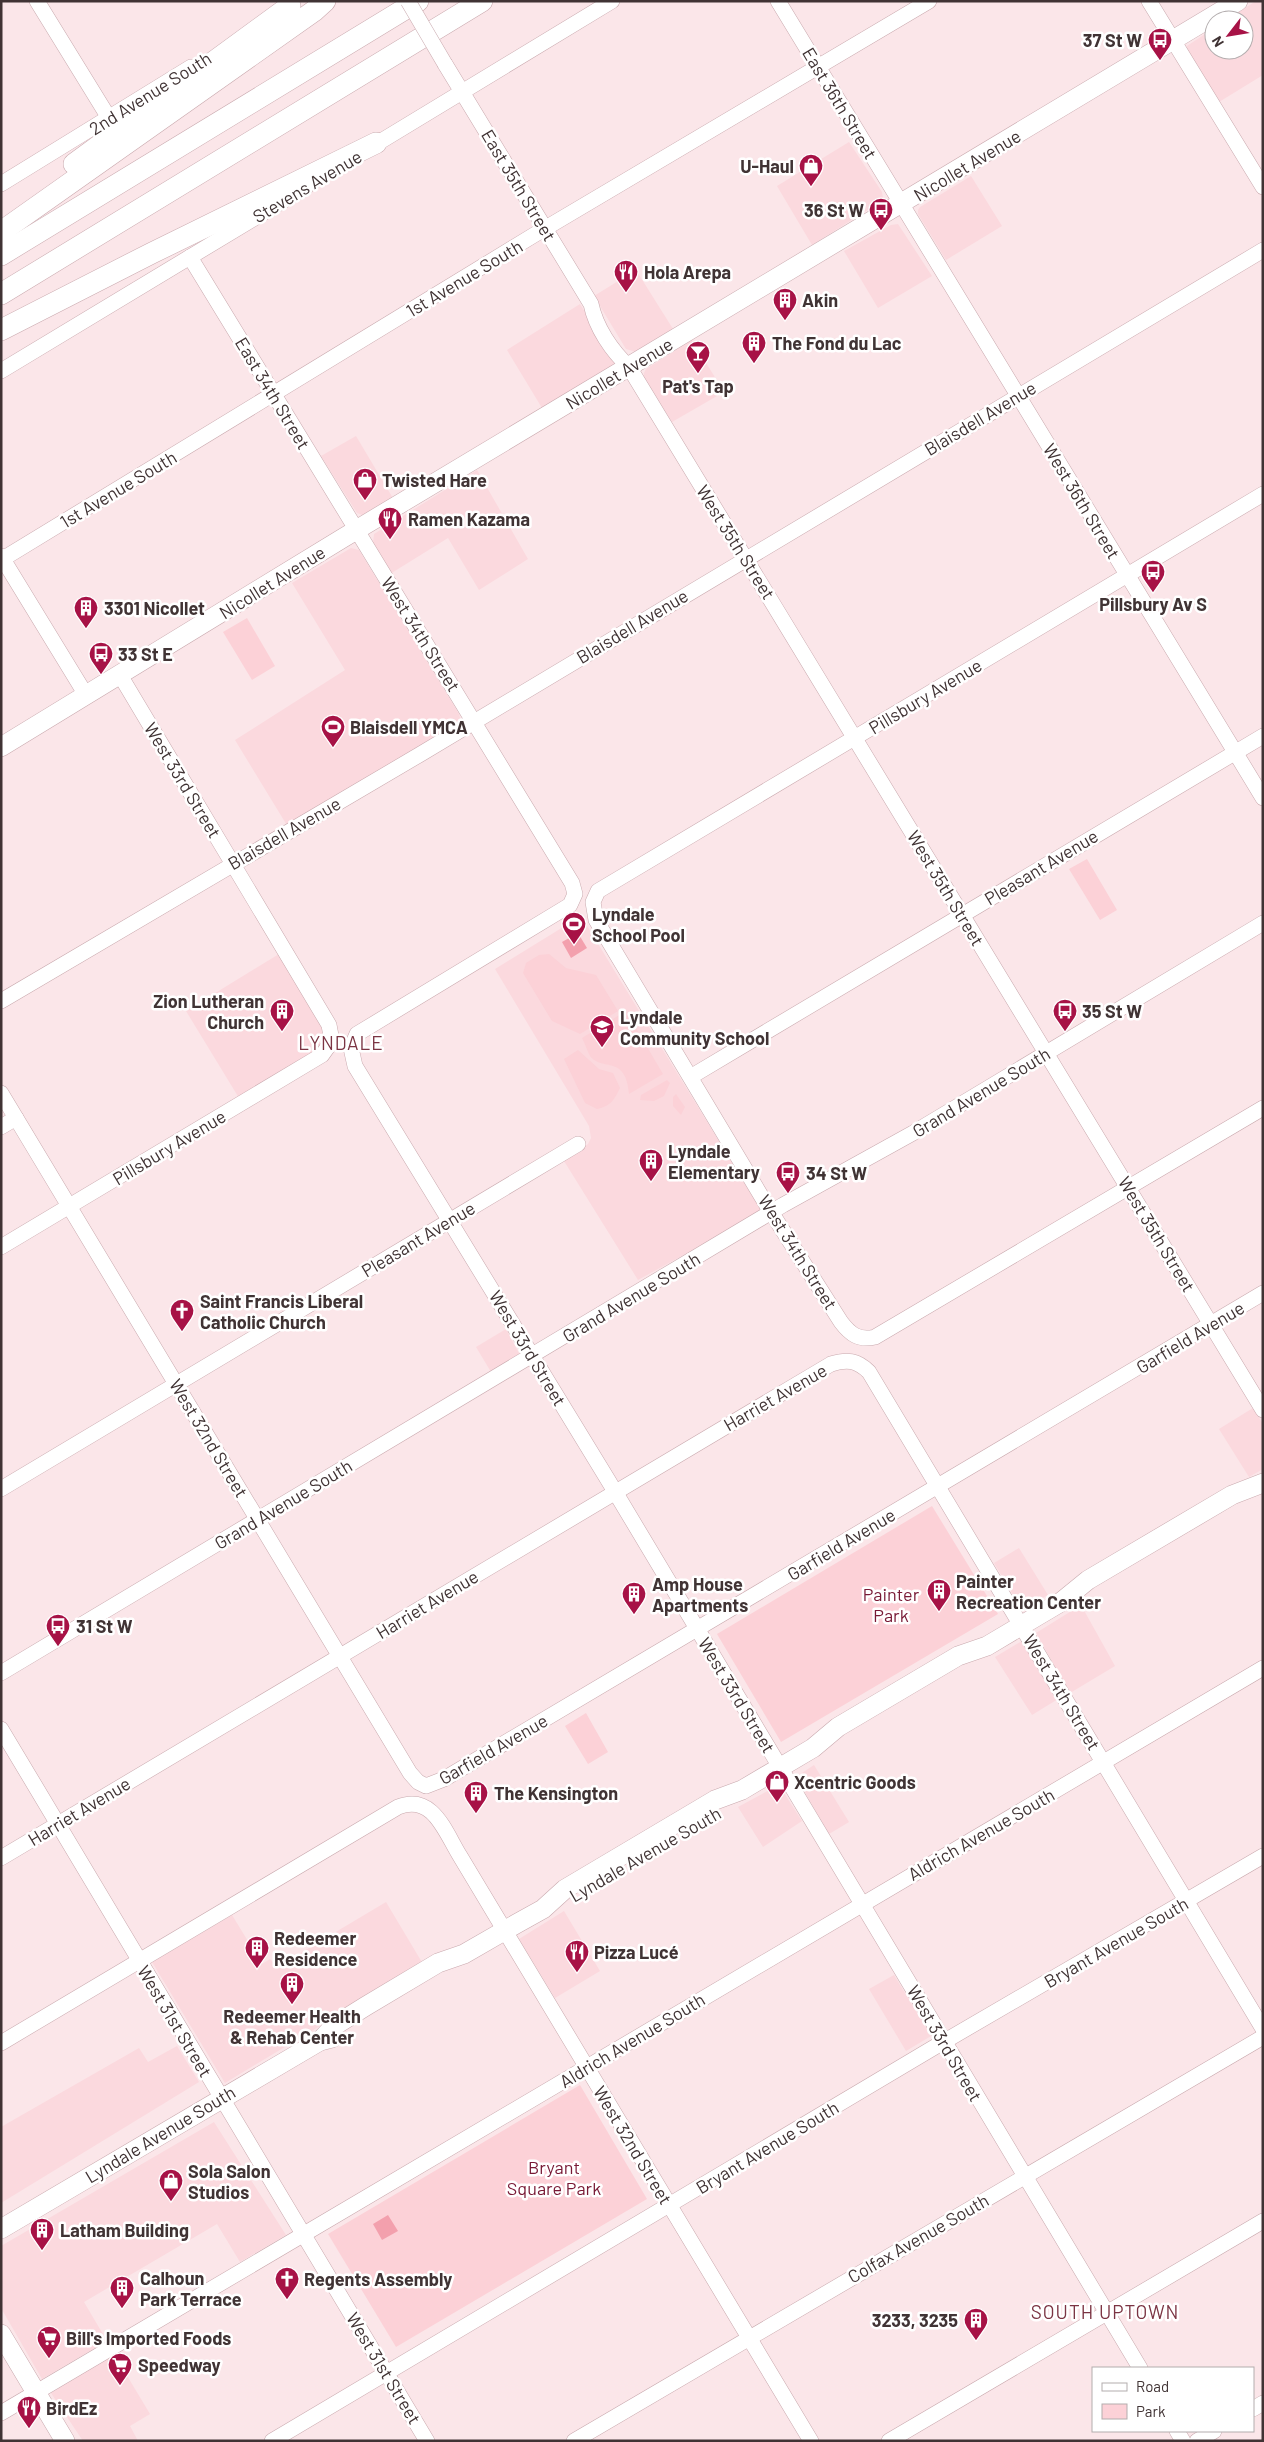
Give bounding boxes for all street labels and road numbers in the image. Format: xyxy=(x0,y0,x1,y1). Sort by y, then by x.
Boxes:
street label: East 36th Street xyxy=(798,43,882,163)
street label: 2nd Avenue South xyxy=(85,47,215,139)
street label: Nicollet Avenue xyxy=(909,124,1025,206)
street label: East 35th Street xyxy=(477,125,561,245)
street label: Stevens Avenue xyxy=(249,145,365,227)
street label: 1st Avenue South xyxy=(402,235,526,321)
street label: Nicollet Avenue xyxy=(561,332,677,414)
street label: East 34th Street xyxy=(231,333,315,453)
street label: Blaisdell Avenue xyxy=(920,376,1040,460)
street label: West 36th Street xyxy=(1039,439,1125,563)
street label: 1st Avenue South xyxy=(56,446,180,532)
street label: West 35th Street xyxy=(692,481,780,603)
street label: Nicollet Avenue xyxy=(215,541,329,623)
street label: West 34th Street xyxy=(377,572,465,696)
street label: Blaisdell Avenue xyxy=(572,584,692,668)
street label: Pillsbury Avenue xyxy=(865,654,985,738)
street label: West 33rd Street xyxy=(140,718,226,842)
street label: Blaisdell Avenue xyxy=(224,792,344,874)
street label: Pleasant Avenue xyxy=(980,825,1102,909)
street label: West 35th Street xyxy=(903,826,989,950)
street label: Grand Avenue South xyxy=(908,1042,1054,1142)
street label: Pillsbury Avenue xyxy=(109,1105,229,1189)
street label: West 35th Street xyxy=(1114,1172,1200,1296)
street label: West 34th Street xyxy=(754,1190,842,1314)
street label: Pleasant Avenue xyxy=(357,1197,479,1281)
street label: Grand Avenue South xyxy=(558,1247,704,1347)
street label: West 33rd Street xyxy=(485,1286,571,1410)
street label: Garfield Avenue xyxy=(1132,1296,1248,1378)
street label: Harriet Avenue xyxy=(719,1359,831,1435)
street label: West 32nd Street xyxy=(165,1375,253,1501)
street label: Grand Avenue South xyxy=(210,1454,356,1554)
street label: Garfield Avenue xyxy=(783,1503,899,1585)
street label: Harriet Avenue xyxy=(372,1565,482,1643)
street label: West 34th Street xyxy=(1019,1630,1105,1754)
street label: West 33rd Street xyxy=(694,1633,780,1757)
street label: Garfield Avenue xyxy=(435,1709,551,1789)
street label: Harriet Avenue xyxy=(24,1772,134,1850)
street label: Aldrich Avenue South xyxy=(904,1783,1058,1885)
street label: Lyndale Avenue South xyxy=(565,1802,725,1906)
street label: Bryant Avenue South xyxy=(1040,1892,1192,1992)
street label: West 31st Street xyxy=(133,1961,217,2081)
street label: West 33rd Street xyxy=(903,1981,987,2105)
street label: Aldrich Avenue South xyxy=(555,1988,709,2092)
street label: Lyndale Avenue South xyxy=(81,2080,239,2188)
street label: West 32nd Street xyxy=(589,2082,677,2208)
street label: Bryant Avenue South xyxy=(692,2096,842,2198)
street label: Colfax Avenue South xyxy=(843,2189,993,2287)
street label: West 31st Street xyxy=(342,2308,426,2428)

